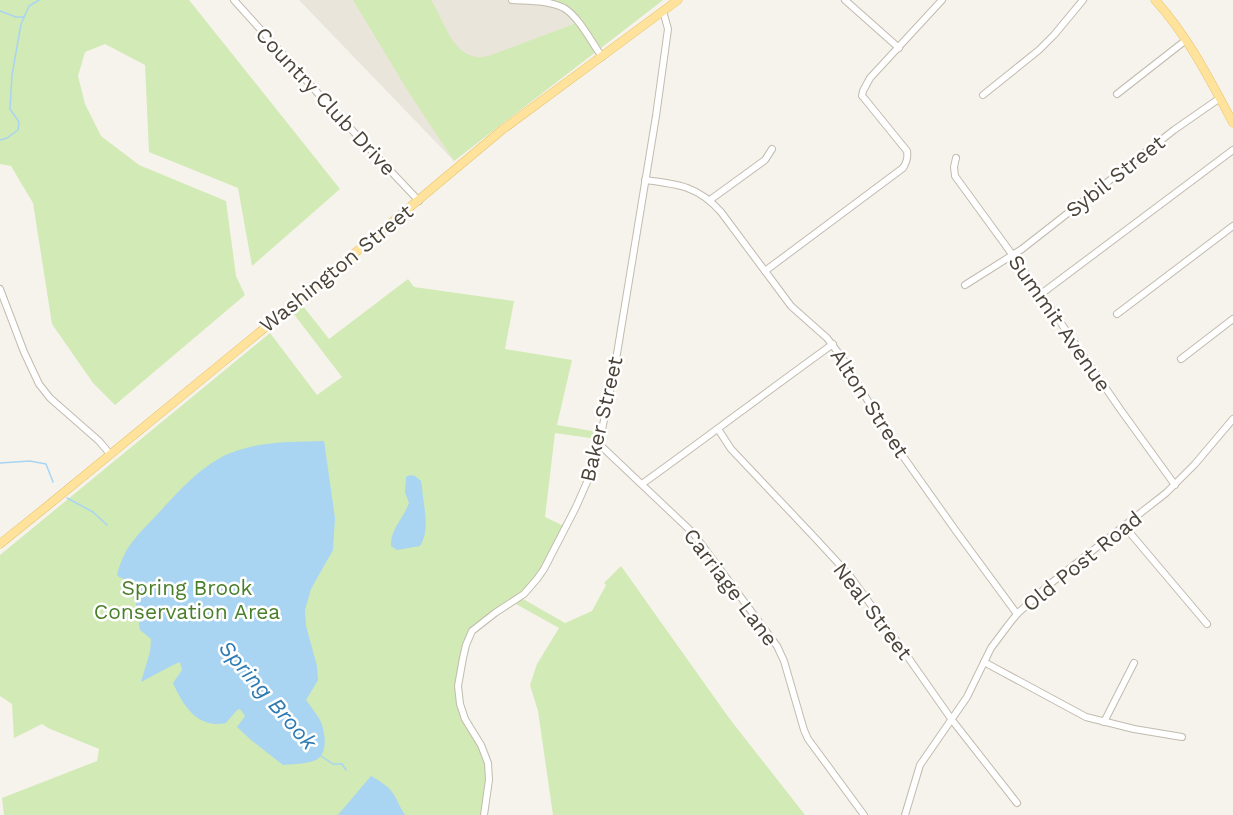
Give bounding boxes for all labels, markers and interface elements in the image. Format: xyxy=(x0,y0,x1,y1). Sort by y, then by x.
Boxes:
street label: Country Club Drive xyxy=(251,22,401,180)
street label: Sybil Street xyxy=(1061,130,1170,222)
street label: Washington Street xyxy=(254,198,418,337)
street label: Summit Avenue xyxy=(1003,250,1117,396)
street label: Alton Street xyxy=(826,344,915,462)
street label: Baker Street xyxy=(574,354,628,484)
street label: Old Post Road xyxy=(1017,505,1147,617)
street label: Carriage Lane xyxy=(679,523,783,651)
street label: Neal Street xyxy=(828,557,918,665)
park label: Spring Brook Conservation Area xyxy=(94,575,280,624)
water label: Spring Brook xyxy=(214,635,323,755)

